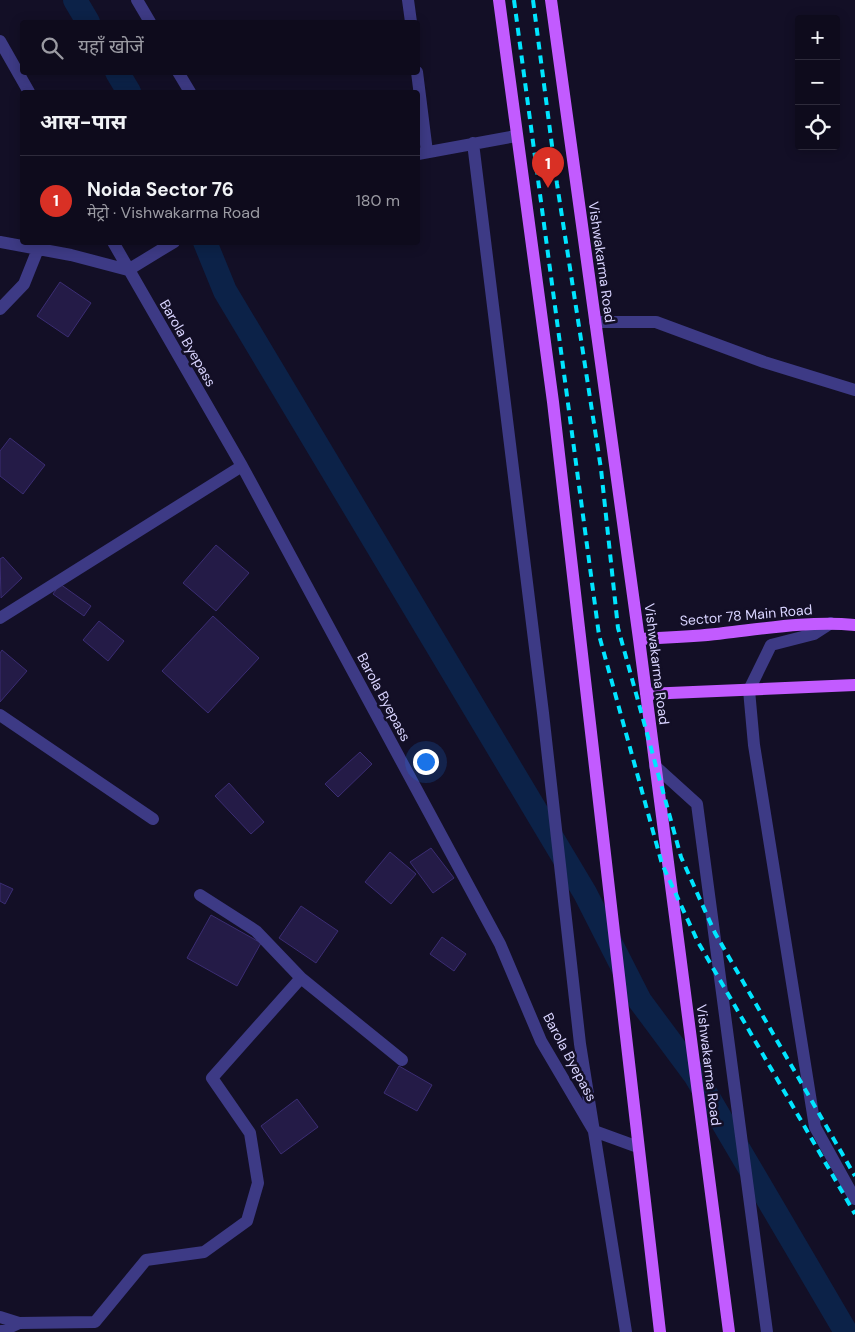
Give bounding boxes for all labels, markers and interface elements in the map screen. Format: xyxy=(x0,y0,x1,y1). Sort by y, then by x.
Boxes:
map controls xyxy=(795,15,840,150)
button: + xyxy=(795,15,840,60)
search box xyxy=(20,20,420,75)
icon: search xyxy=(38,34,66,62)
text: यहाँ खोजें xyxy=(78,34,144,59)
button: − xyxy=(795,60,840,105)
button: locate xyxy=(795,105,840,150)
text: आस-पास xyxy=(40,108,126,136)
pin: 1 xyxy=(532,147,564,188)
text: Noida Sector 76 xyxy=(87,177,234,202)
text: 1 xyxy=(53,190,59,211)
text: 180 m xyxy=(356,190,400,211)
street label: Vishwakarma Road xyxy=(585,200,619,324)
text: मेट्रो · Vishwakarma Road xyxy=(87,202,260,223)
street label: Barola Byepass xyxy=(156,296,220,390)
street label: Sector 78 Main Road xyxy=(679,600,813,630)
street label: Vishwakarma Road xyxy=(641,602,673,726)
street label: Barola Byepass xyxy=(353,650,415,744)
your location xyxy=(413,749,439,775)
street label: Vishwakarma Road xyxy=(693,1003,725,1127)
street label: Barola Byepass xyxy=(539,1010,601,1104)

